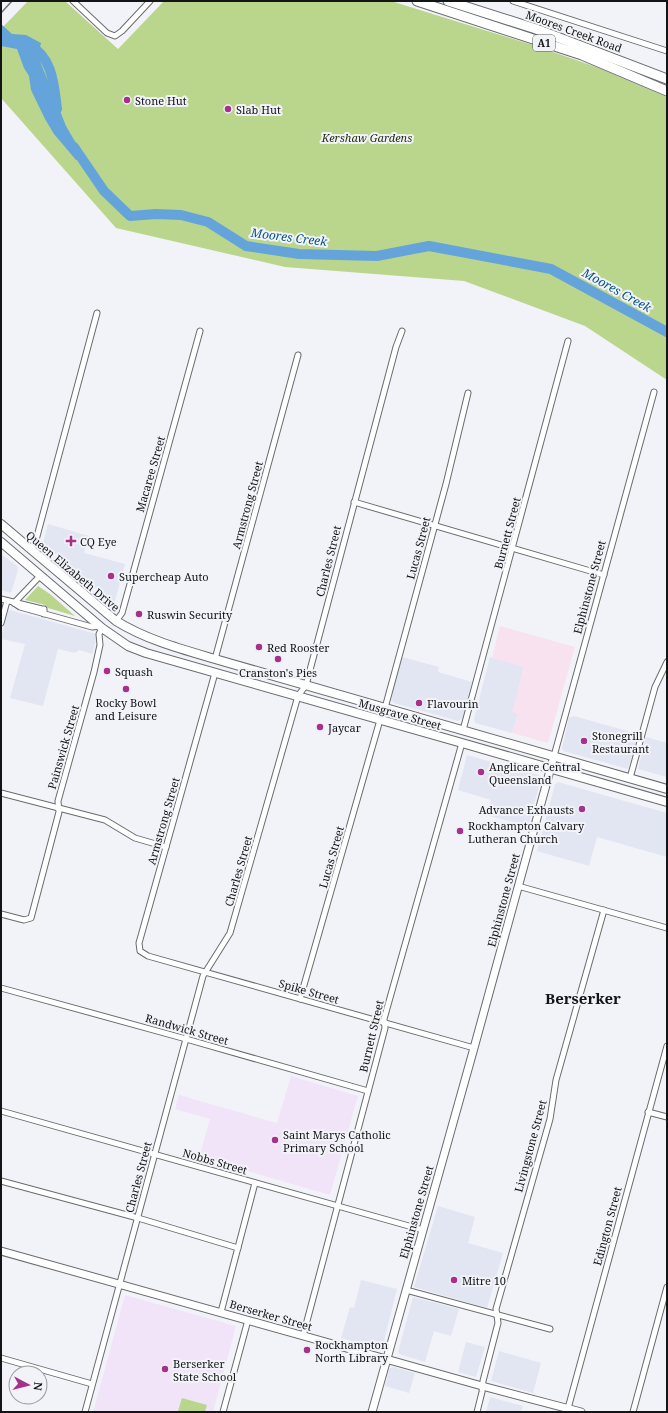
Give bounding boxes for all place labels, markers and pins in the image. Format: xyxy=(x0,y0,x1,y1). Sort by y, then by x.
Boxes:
place label: Stone Hut xyxy=(135,93,187,108)
marker: Stone Hut xyxy=(122,95,132,105)
place label: Slab Hut xyxy=(236,102,281,117)
marker: Slab Hut xyxy=(223,104,233,114)
place label: CQ Eye xyxy=(80,534,117,549)
marker: CQ Eye xyxy=(65,535,77,547)
place label: Supercheap Auto xyxy=(119,569,209,584)
marker: Supercheap Auto xyxy=(106,571,116,581)
place label: Ruswin Security xyxy=(147,607,233,622)
marker: Ruswin Security xyxy=(134,609,144,619)
place label: Red Rooster xyxy=(267,640,330,655)
marker: Red Rooster xyxy=(254,642,264,652)
marker: Cranston's Pies xyxy=(273,654,283,664)
place label: Squash xyxy=(115,664,153,679)
place label: Cranston's Pies xyxy=(239,665,317,680)
marker: Squash xyxy=(102,666,112,676)
marker: Rocky Bowl and Leisure xyxy=(121,684,131,694)
place label: Rocky Bowl and Leisure xyxy=(95,695,157,723)
place label: Flavourin xyxy=(427,696,479,711)
marker: Flavourin xyxy=(414,698,424,708)
place label: Jaycar xyxy=(327,720,362,735)
marker: Jaycar xyxy=(315,722,325,732)
place label: Stonegrill Restaurant xyxy=(592,728,649,756)
marker: Stonegrill Restaurant xyxy=(579,736,589,746)
place label: Anglicare Central Queensland xyxy=(489,759,581,787)
marker: Anglicare Central Queensland xyxy=(476,767,486,777)
place label: Advance Exhausts xyxy=(479,802,574,817)
marker: Advance Exhausts xyxy=(577,804,587,814)
place label: Rockhampton Calvary Lutheran Church xyxy=(468,818,585,846)
marker: Rockhampton Calvary Lutheran Church xyxy=(455,826,465,836)
place label: Saint Marys Catholic Primary School xyxy=(283,1127,391,1155)
marker: Saint Marys Catholic Primary School xyxy=(270,1135,280,1145)
place label: Mitre 10 xyxy=(462,1273,506,1288)
marker: Mitre 10 xyxy=(449,1275,459,1285)
place label: Rockhampton North Library xyxy=(315,1337,389,1365)
marker: Rockhampton North Library xyxy=(302,1345,312,1355)
place label: Berserker State School xyxy=(173,1356,237,1384)
marker: Berserker State School xyxy=(160,1364,170,1374)

